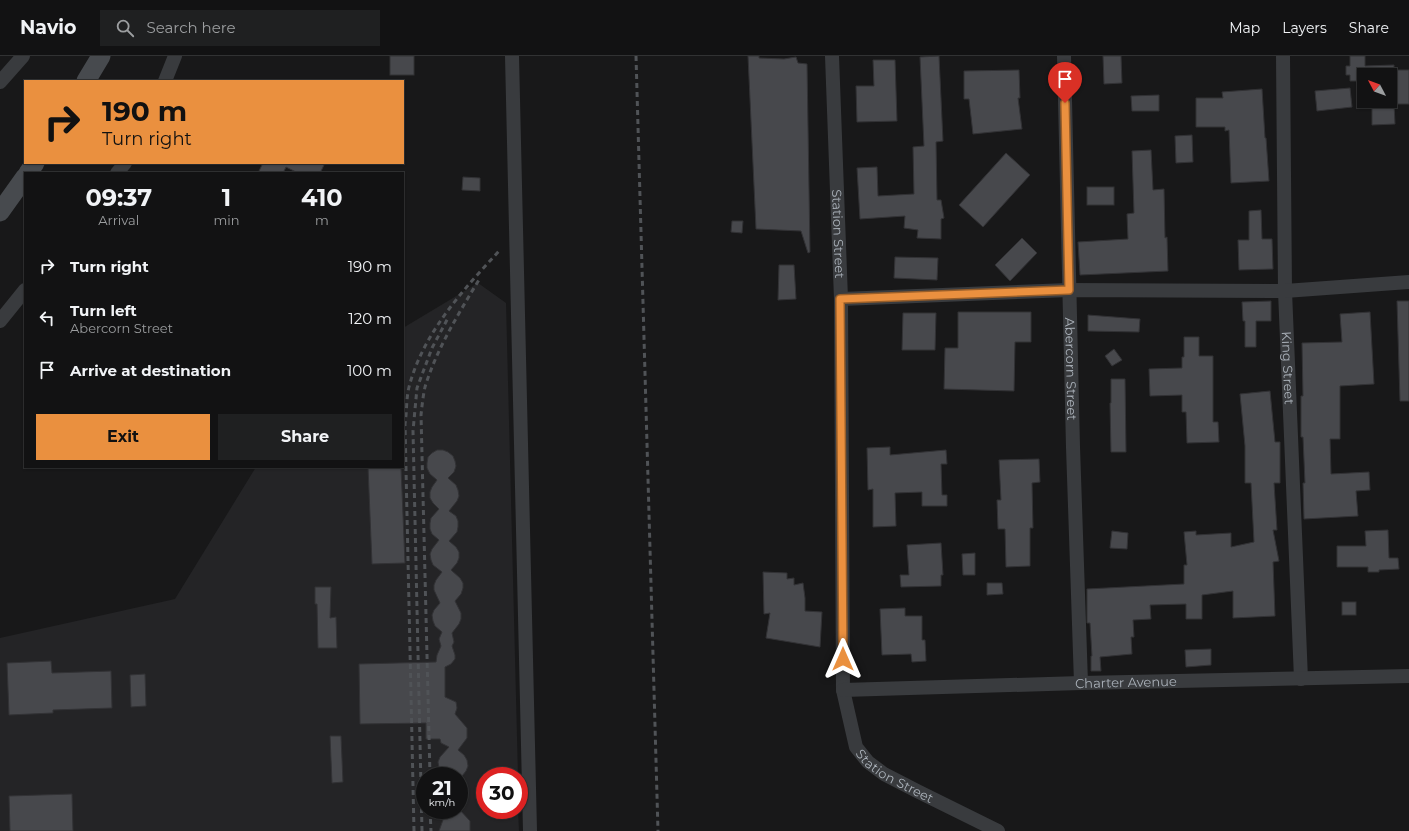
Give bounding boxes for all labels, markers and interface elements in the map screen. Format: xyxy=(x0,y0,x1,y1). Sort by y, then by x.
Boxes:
search box xyxy=(100,10,380,46)
text: Navio xyxy=(20,16,76,39)
icon: search xyxy=(114,17,136,39)
text: Search here xyxy=(146,18,236,37)
text: Map xyxy=(1229,19,1260,37)
text: Layers xyxy=(1282,19,1327,37)
text: Share xyxy=(1349,19,1389,37)
pin xyxy=(1048,62,1082,103)
icon: arrive xyxy=(1054,68,1076,90)
north arrow xyxy=(1357,68,1397,108)
map controls xyxy=(1357,68,1397,108)
text: 190 m xyxy=(102,94,187,128)
icon: right xyxy=(36,96,88,148)
text: Turn right xyxy=(102,128,192,150)
text: 09:37 xyxy=(85,183,152,212)
text: 1 xyxy=(222,183,231,212)
text: 410 xyxy=(301,183,343,212)
street label: Station Street xyxy=(829,189,848,279)
text: Arrival xyxy=(98,212,139,228)
text: min xyxy=(214,212,240,228)
text: m xyxy=(315,212,329,228)
icon: right xyxy=(36,255,58,277)
text: Turn right xyxy=(70,257,149,276)
text: 190 m xyxy=(348,257,392,276)
text: Turn left xyxy=(70,301,137,320)
icon: left xyxy=(36,307,58,329)
text: 120 m xyxy=(348,309,392,328)
street label: Abercorn Street xyxy=(1062,317,1080,421)
text: Abercorn Street xyxy=(70,320,173,336)
street label: King Street xyxy=(1279,331,1298,405)
icon: arrive xyxy=(36,359,58,381)
text: Arrive at destination xyxy=(70,361,231,380)
text: 100 m xyxy=(347,361,392,380)
button: Exit xyxy=(36,414,210,460)
button: Share xyxy=(218,414,392,460)
position arrow xyxy=(822,638,864,680)
street label: Charter Avenue xyxy=(1075,673,1177,691)
street label: Station Street xyxy=(853,746,936,806)
speed limit sign: 30 xyxy=(476,767,528,819)
text: 21 xyxy=(432,776,452,800)
text: km/h xyxy=(429,796,455,809)

